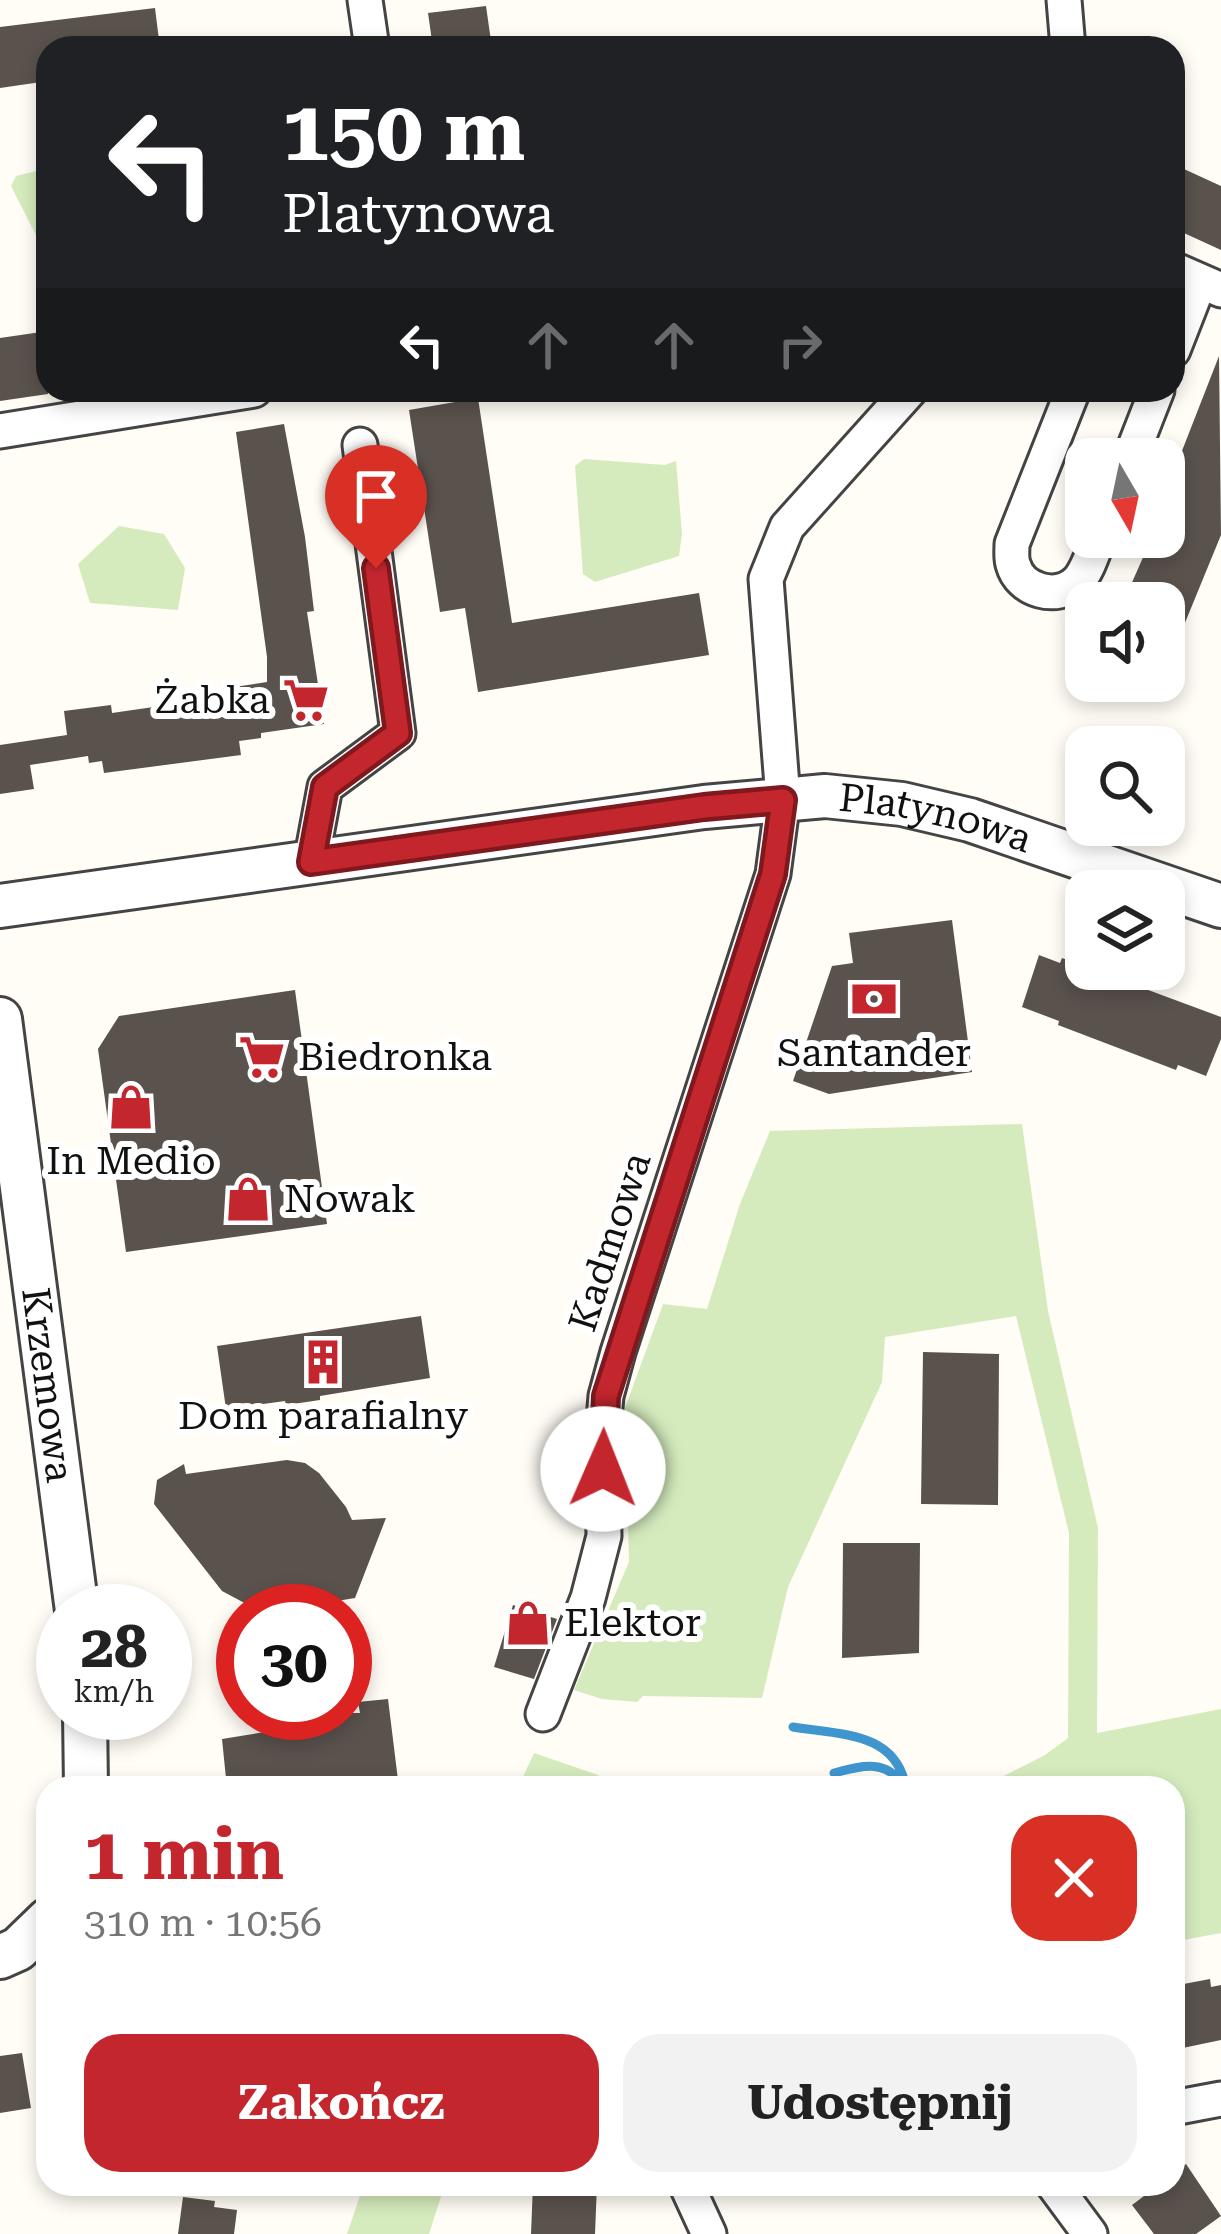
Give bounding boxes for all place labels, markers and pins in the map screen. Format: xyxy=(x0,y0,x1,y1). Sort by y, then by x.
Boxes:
pin xyxy=(325,445,427,568)
supermarket icon: Żabka xyxy=(281,675,331,725)
place label: Żabka xyxy=(155,677,270,723)
bank icon: Santander xyxy=(849,974,899,1024)
place label: Santander xyxy=(777,1030,971,1076)
supermarket icon: Biedronka xyxy=(237,1032,287,1082)
place label: Biedronka xyxy=(298,1034,492,1080)
shop icon: In Medio xyxy=(106,1082,156,1132)
place label: In Medio xyxy=(46,1138,216,1184)
shop icon: Nowak xyxy=(223,1174,273,1224)
place label: Nowak xyxy=(284,1176,416,1222)
building icon: Dom parafialny xyxy=(298,1337,348,1387)
place label: Dom parafialny xyxy=(178,1393,468,1439)
shop icon: Elektor xyxy=(503,1598,553,1648)
place label: Elektor xyxy=(564,1600,701,1646)

